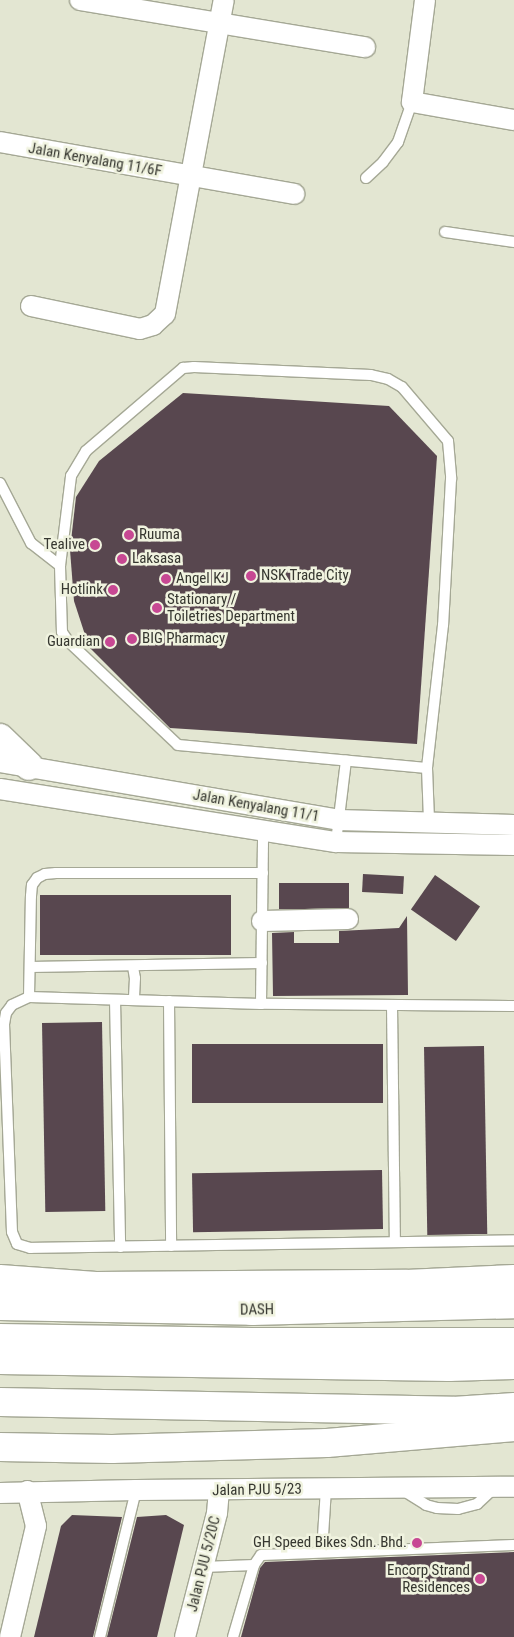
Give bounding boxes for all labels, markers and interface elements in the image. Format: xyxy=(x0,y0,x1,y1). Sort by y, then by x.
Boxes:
street label: Jalan Kenyalang 11/6F xyxy=(27,139,163,181)
place label: Ruuma xyxy=(139,526,180,544)
marker: Ruuma xyxy=(123,529,135,541)
place label: Tealive xyxy=(43,536,85,554)
marker: Tealive xyxy=(89,539,101,551)
place label: Laksasa xyxy=(132,550,181,568)
marker: Laksasa xyxy=(116,553,128,565)
place label: NSK Trade City xyxy=(261,567,349,585)
place label: Angel KJ xyxy=(176,570,229,588)
marker: NSK Trade City xyxy=(245,570,257,582)
marker: Angel KJ xyxy=(160,573,172,585)
place label: Hotlink xyxy=(61,581,103,599)
marker: Hotlink xyxy=(107,584,119,596)
place label: Stationary / Toiletries Department xyxy=(167,590,295,625)
marker: Stationary / Toiletries Department xyxy=(151,602,163,614)
place label: BIG Pharmacy xyxy=(142,630,225,648)
place label: Guardian xyxy=(47,633,100,651)
marker: BIG Pharmacy xyxy=(126,633,138,645)
marker: Guardian xyxy=(104,636,116,648)
street label: Jalan Kenyalang 11/1 xyxy=(191,786,321,826)
street label: DASH xyxy=(240,1301,274,1319)
street label: Jalan PJU 5/23 xyxy=(212,1480,302,1500)
street label: Jalan PJU 5/20C xyxy=(183,1514,225,1614)
place label: GH Speed Bikes Sdn. Bhd. xyxy=(253,1534,407,1552)
marker: GH Speed Bikes Sdn. Bhd. xyxy=(411,1537,423,1549)
place label: Encorp Strand Residences xyxy=(387,1561,470,1596)
marker: Encorp Strand Residences xyxy=(474,1573,486,1585)

